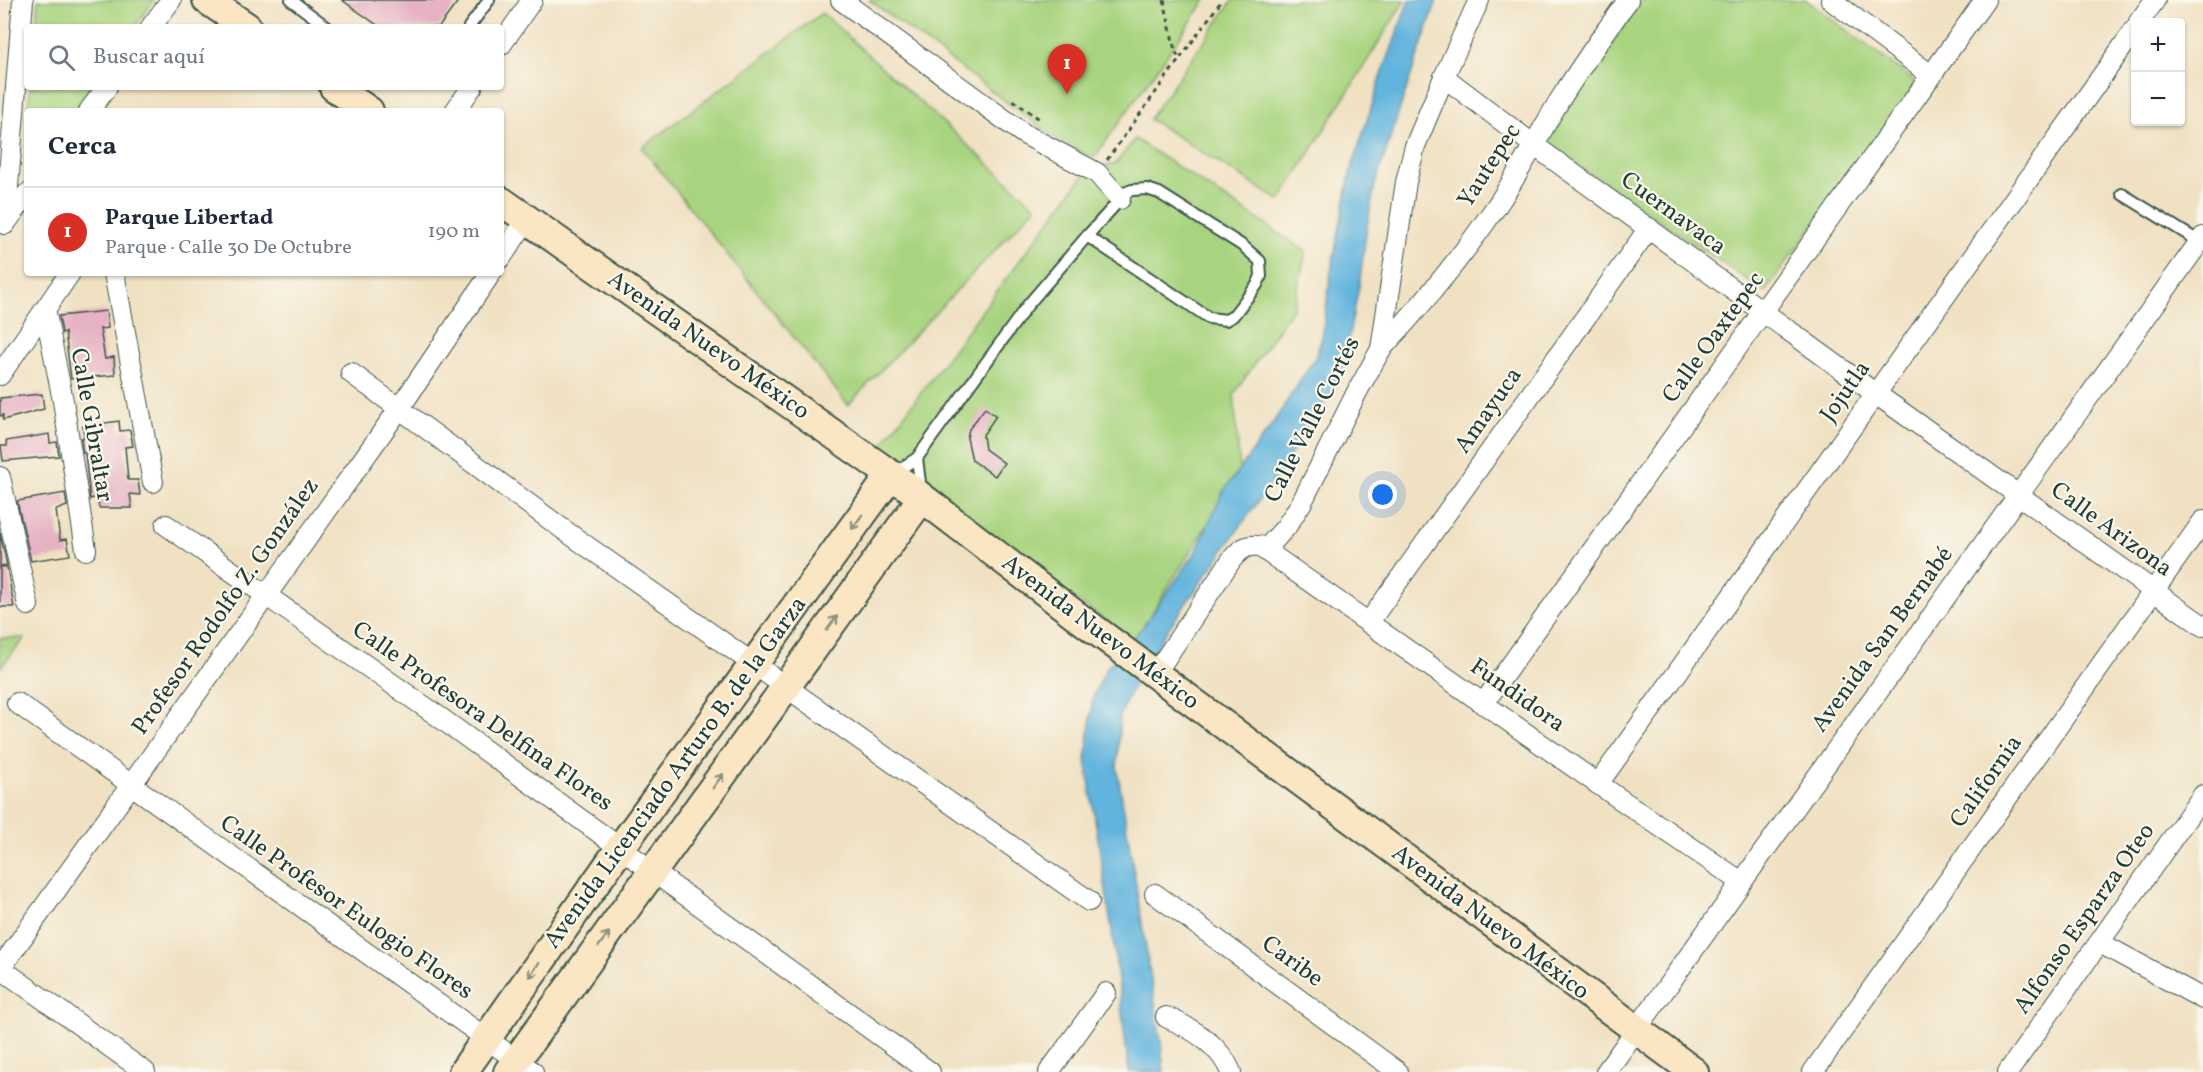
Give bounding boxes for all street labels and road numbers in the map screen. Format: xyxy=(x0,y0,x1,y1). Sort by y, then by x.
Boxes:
street label: Yautepec xyxy=(1450,117,1530,215)
street label: Cuernavaca xyxy=(1613,164,1733,264)
street label: Avenida Nuevo México xyxy=(600,263,816,429)
street label: Calle Oaxtepec xyxy=(1655,265,1773,411)
street label: Calle Valle Cortés xyxy=(1256,331,1370,509)
street label: Calle Gibraltar xyxy=(61,345,121,505)
street label: Jojutla xyxy=(1812,354,1880,430)
street label: Amayuca xyxy=(1447,361,1531,461)
street label: Profesor Rodolfo Z. González xyxy=(124,472,328,742)
street label: Calle Arizona xyxy=(2043,474,2179,586)
street label: Avenida San Bernabé xyxy=(1804,540,1962,740)
street label: Avenida Nuevo México xyxy=(994,547,1206,719)
street label: Avenida Licenciado Arturo B. de la Garza xyxy=(536,590,816,956)
street label: Calle Profesora Delfina Flores xyxy=(345,614,619,820)
street label: Fundidora xyxy=(1462,651,1572,741)
street label: California xyxy=(1943,729,2031,835)
street label: Calle Profesor Eulogio Flores xyxy=(212,807,480,1009)
street label: Alfonso Esparza Oteo xyxy=(2006,817,2164,1021)
street label: Avenida Nuevo México xyxy=(1384,837,1596,1009)
street label: Caribe xyxy=(1254,928,1330,996)

